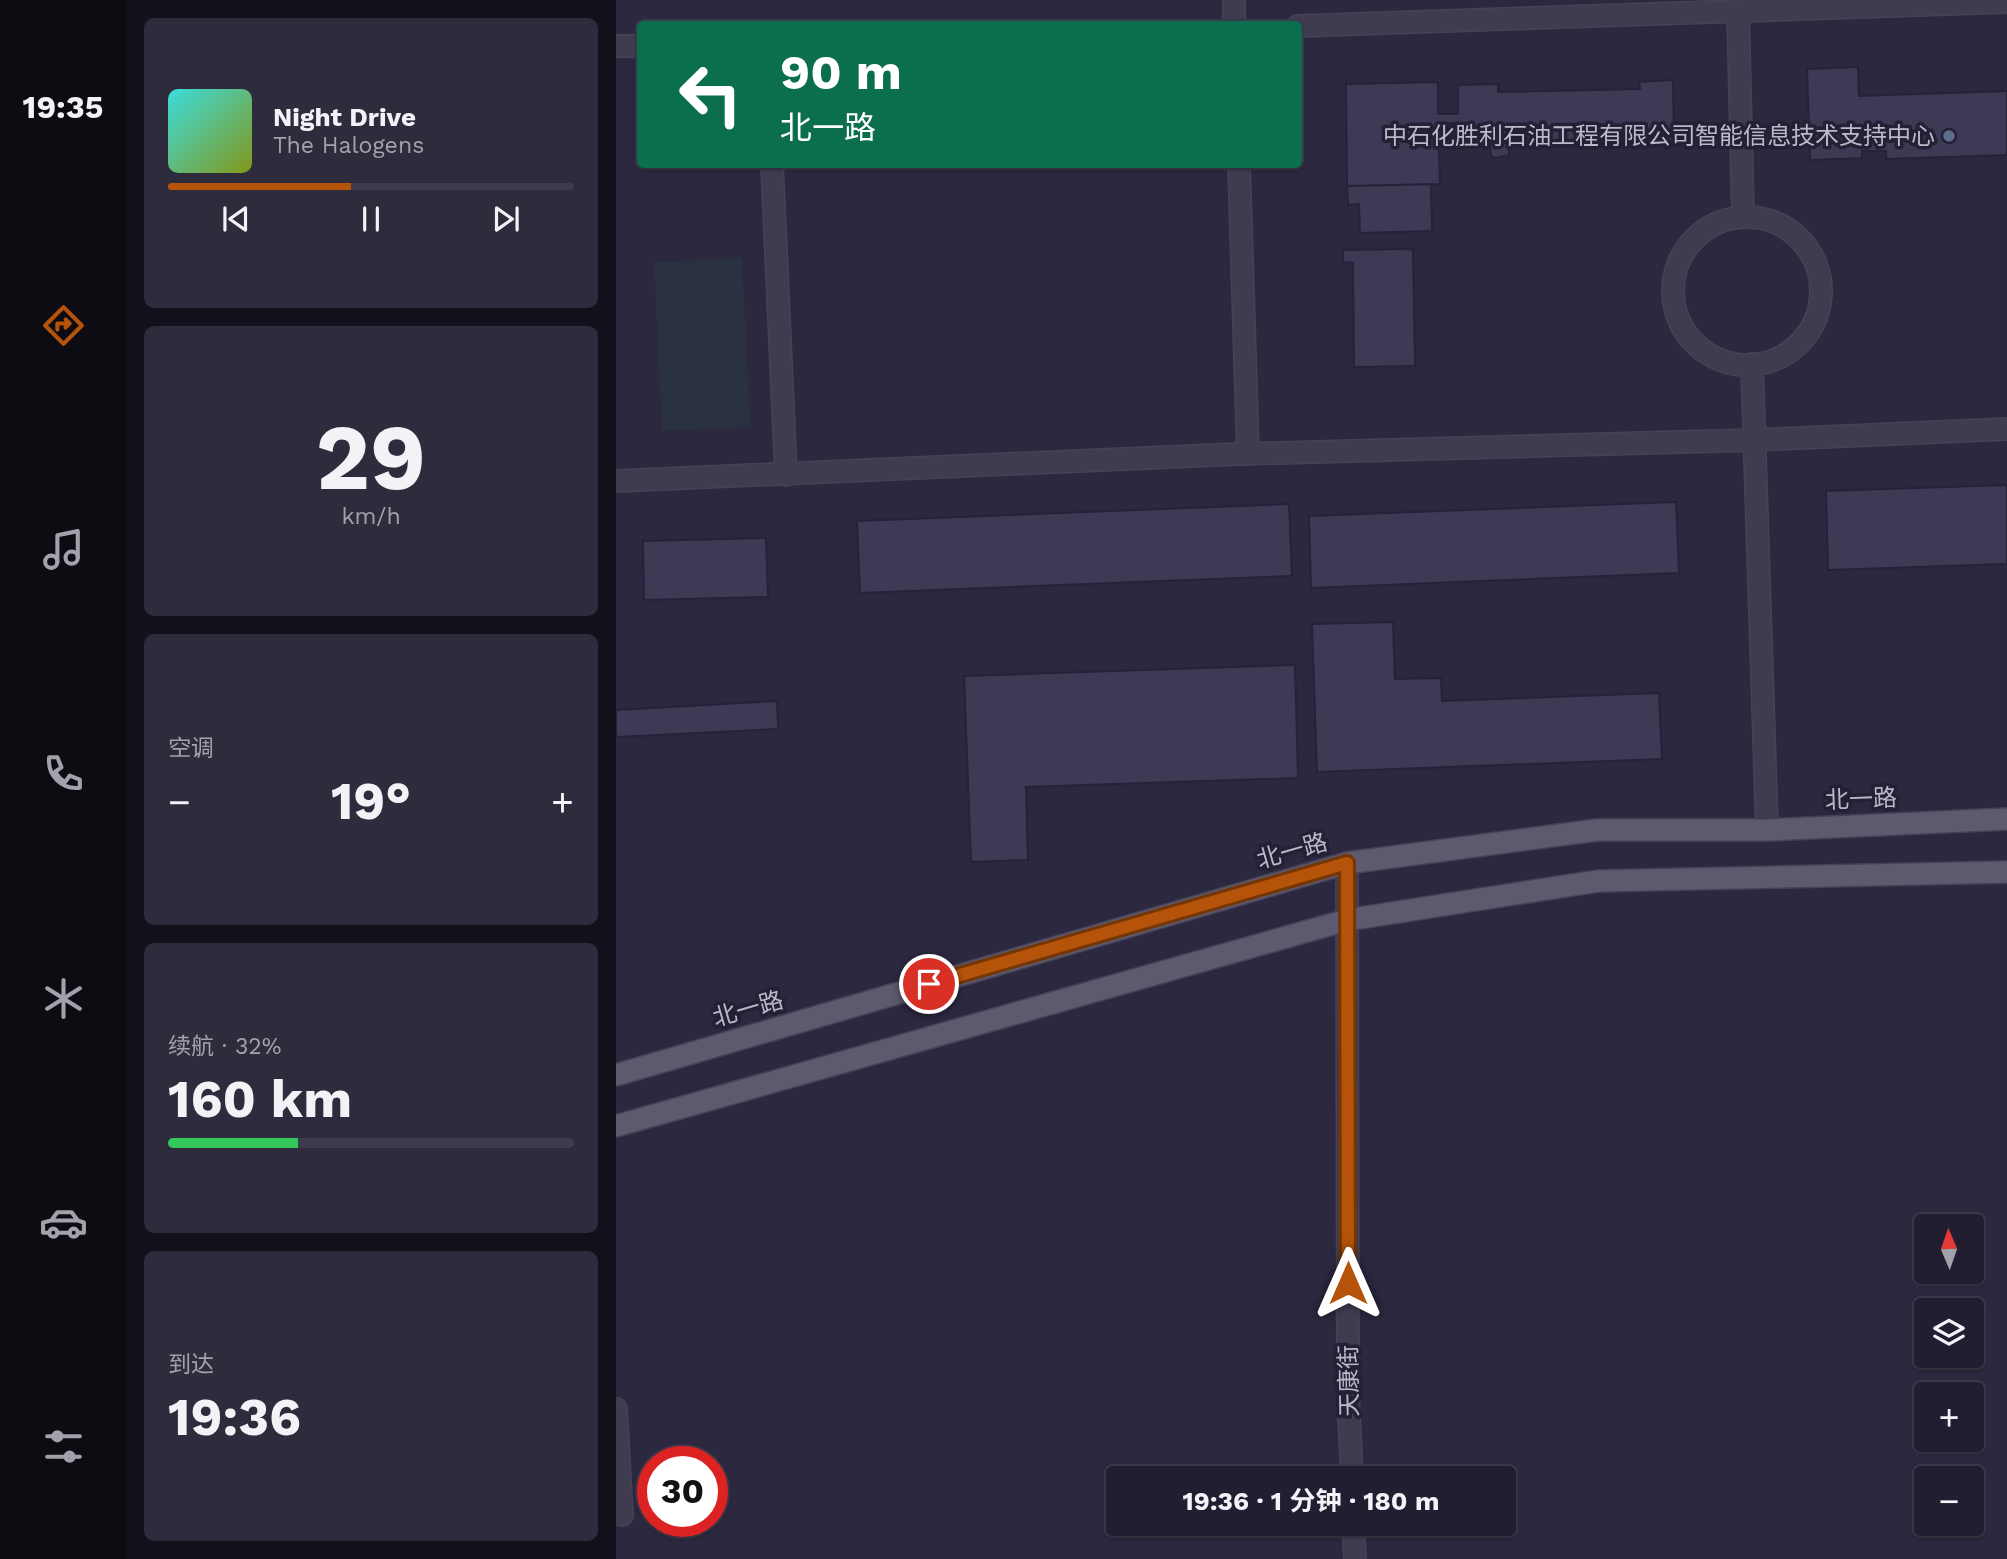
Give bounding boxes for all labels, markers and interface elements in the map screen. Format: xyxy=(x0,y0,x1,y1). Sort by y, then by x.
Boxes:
text: 90 m xyxy=(780,43,902,101)
icon: left xyxy=(665,49,756,140)
text: 19:35 xyxy=(23,88,103,126)
text: Night Drive xyxy=(273,102,416,132)
text: 北一路 xyxy=(780,109,876,147)
place label: 中石化胜利石油工程有限公司智能信息技术支持中心 xyxy=(1383,122,1935,150)
marker: 中石化胜利石油工程有限公司智能信息技术支持中心 xyxy=(1941,128,1957,144)
text: The Halogens xyxy=(273,132,424,159)
icon: previous xyxy=(217,200,255,238)
icon: pause xyxy=(352,200,390,238)
icon: next xyxy=(487,200,525,238)
icon: directions xyxy=(39,301,88,350)
text: 29 xyxy=(316,404,426,511)
text: km/h xyxy=(341,503,401,530)
icon: music xyxy=(39,525,88,574)
text: 空调 xyxy=(168,735,214,762)
icon: phone xyxy=(39,749,88,798)
text: 19° xyxy=(331,771,411,832)
text: − xyxy=(168,780,191,824)
text: + xyxy=(551,780,574,824)
street label: 北一路 xyxy=(1825,784,1897,814)
street label: 北一路 xyxy=(1254,828,1330,874)
pin xyxy=(899,954,959,1014)
icon: arrive xyxy=(910,965,948,1003)
icon: climate xyxy=(39,974,88,1023)
street label: 北一路 xyxy=(710,986,786,1032)
text: 续航 · 32% xyxy=(168,1033,281,1060)
text: 160 km xyxy=(168,1069,352,1130)
icon: car xyxy=(39,1198,88,1247)
north arrow xyxy=(1914,1214,1984,1284)
map controls xyxy=(1914,1214,1984,1536)
position arrow xyxy=(1311,1246,1385,1320)
button: layers xyxy=(1914,1298,1984,1368)
street label: 天康街 xyxy=(1334,1345,1364,1417)
text: 到达 xyxy=(168,1351,214,1378)
button: + xyxy=(1914,1382,1984,1452)
text: 19:36 xyxy=(168,1387,301,1448)
icon: filters xyxy=(39,1422,88,1471)
speed limit sign: 30 xyxy=(637,1446,728,1537)
button: − xyxy=(1914,1466,1984,1536)
text: 19:36 · 1 分钟 · 180 m xyxy=(1183,1486,1439,1516)

